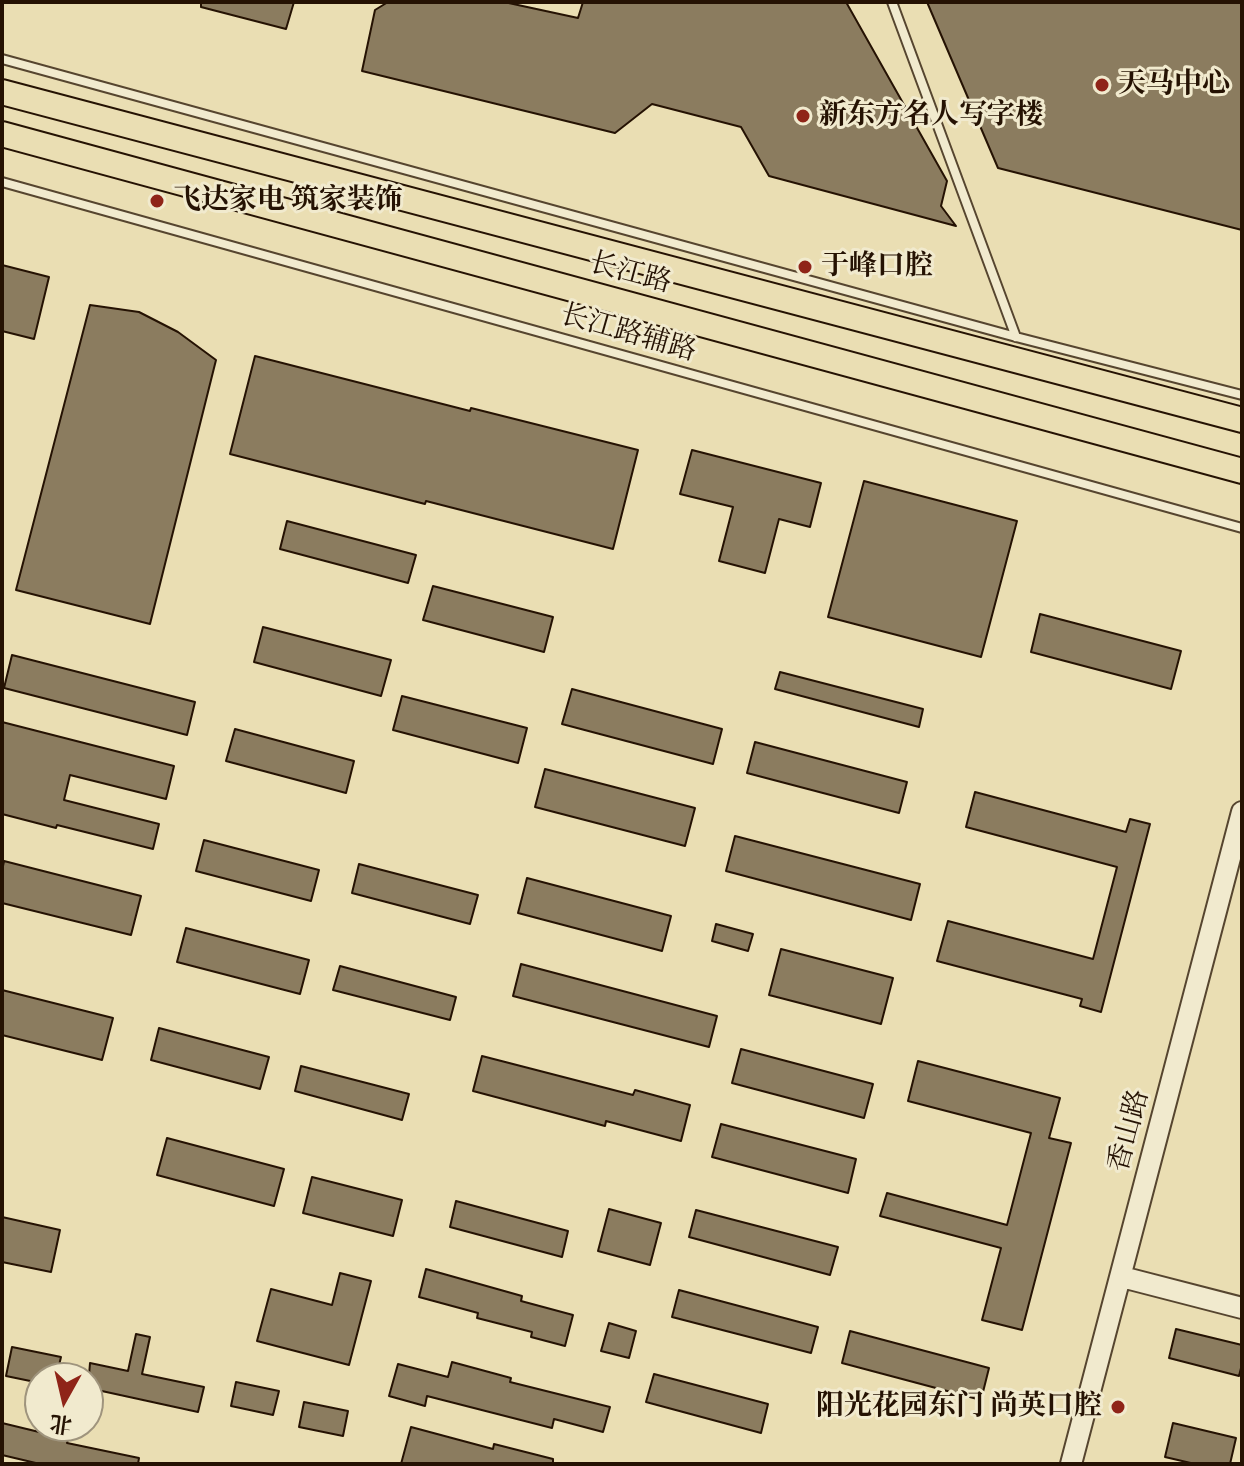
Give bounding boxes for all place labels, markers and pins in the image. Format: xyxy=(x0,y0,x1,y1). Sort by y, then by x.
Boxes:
place label: 天马中心 xyxy=(1118,68,1230,102)
marker: 天马中心 xyxy=(1093,76,1111,94)
place label: 新东方名人写字楼 xyxy=(819,99,1043,133)
marker: 新东方名人写字楼 xyxy=(794,107,812,125)
place label: 飞达家电 筑家装饰 xyxy=(173,184,403,218)
marker: 飞达家电 筑家装饰 xyxy=(148,192,166,210)
place label: 于峰口腔 xyxy=(821,250,933,284)
marker: 于峰口腔 xyxy=(796,258,814,276)
place label: 阳光花园东门 尚英口腔 xyxy=(816,1390,1102,1424)
marker: 阳光花园东门 尚英口腔 xyxy=(1109,1398,1127,1416)

